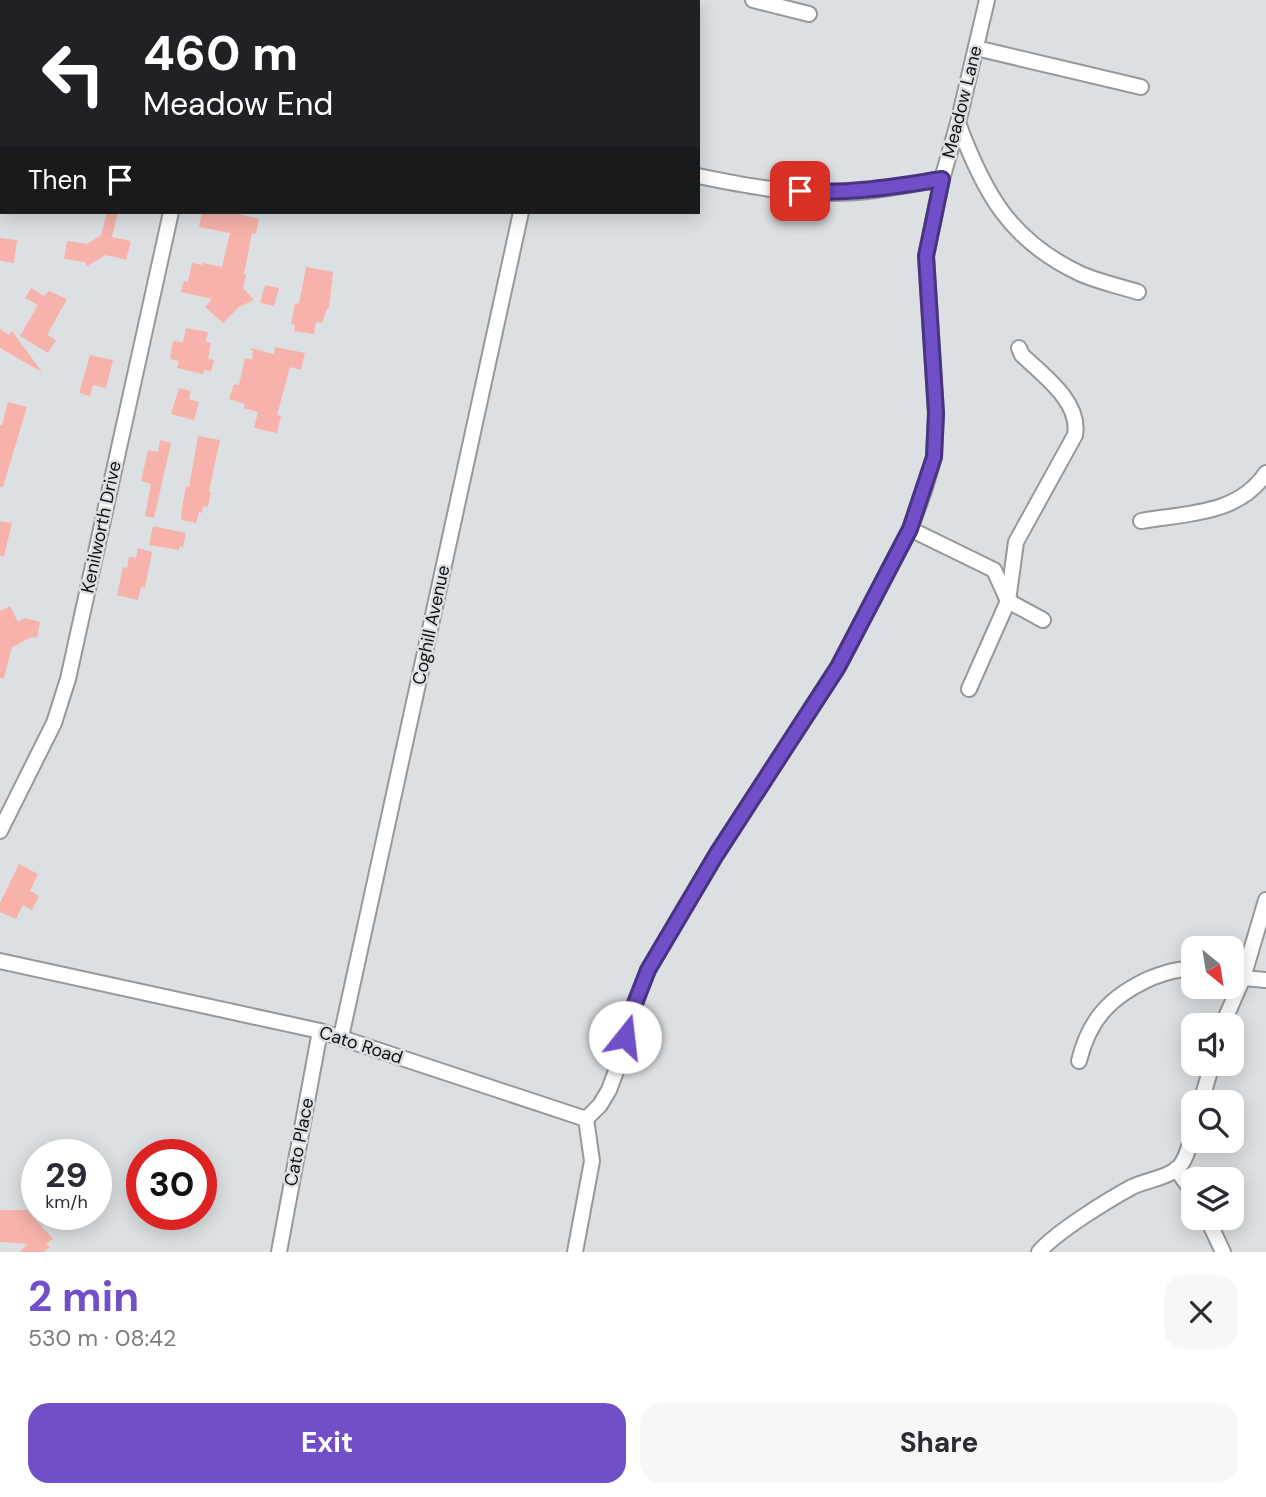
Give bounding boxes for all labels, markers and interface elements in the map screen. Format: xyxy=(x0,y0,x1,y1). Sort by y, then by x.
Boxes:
text: 460 m xyxy=(143,21,298,85)
icon: left xyxy=(28,28,119,119)
street label: Meadow Lane xyxy=(936,43,988,161)
text: Meadow End xyxy=(143,83,333,125)
icon: arrive xyxy=(101,161,139,199)
pin xyxy=(770,161,830,221)
text: Then xyxy=(28,163,87,197)
icon: arrive xyxy=(781,172,819,210)
street label: Kenilworth Drive xyxy=(75,459,127,595)
street label: Coghill Avenue xyxy=(407,563,455,687)
north arrow xyxy=(1181,936,1244,999)
map controls xyxy=(1181,936,1244,1230)
position arrow xyxy=(588,1000,662,1074)
button: sound xyxy=(1181,1013,1244,1076)
street label: Cato Road xyxy=(316,1020,406,1070)
button: search xyxy=(1181,1090,1244,1153)
street label: Cato Place xyxy=(279,1096,319,1188)
speed limit sign: 30 xyxy=(126,1139,217,1230)
text: 29 xyxy=(45,1152,88,1198)
button: layers xyxy=(1181,1167,1244,1230)
text: km/h xyxy=(45,1190,88,1214)
text: 2 min xyxy=(28,1269,139,1324)
button: close xyxy=(1164,1275,1238,1349)
text: 530 m · 08:42 xyxy=(28,1323,176,1353)
button: Exit xyxy=(28,1403,626,1483)
button: Share xyxy=(640,1403,1238,1483)

